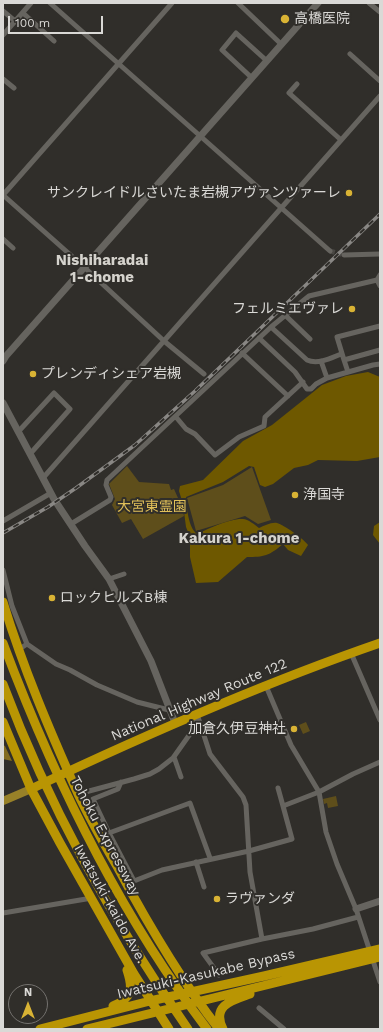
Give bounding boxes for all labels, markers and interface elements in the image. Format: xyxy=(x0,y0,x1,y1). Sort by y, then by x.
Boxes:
scale bar xyxy=(10,8,105,34)
place label: 高橋医院 xyxy=(294,11,350,27)
marker: 高橋医院 xyxy=(279,13,291,25)
text: 100 m xyxy=(15,16,50,30)
place label: サンクレイドルさいたま岩槻アヴァンツァーレ xyxy=(47,185,341,201)
marker: サンクレイドルさいたま岩槻アヴァンツァーレ xyxy=(344,188,354,198)
district label: Nishiharadai 1-chome xyxy=(56,252,148,287)
place label: フェルミエヴァレ xyxy=(232,301,344,317)
marker: フェルミエヴァレ xyxy=(347,304,357,314)
place label: プレンディシェア岩槻 xyxy=(41,366,181,382)
marker: プレンディシェア岩槻 xyxy=(28,369,38,379)
place label: 浄国寺 xyxy=(303,487,345,503)
marker: 浄国寺 xyxy=(290,490,300,500)
park label: 大宮東霊園 xyxy=(117,499,187,515)
district label: Kakura 1-chome xyxy=(179,530,299,548)
place label: ロックヒルズB棟 xyxy=(60,590,167,606)
marker: ロックヒルズB棟 xyxy=(47,593,57,603)
street label: National Highway Route 122 xyxy=(109,655,289,745)
place label: 加倉久伊豆神社 xyxy=(188,721,286,737)
marker: 加倉久伊豆神社 xyxy=(289,724,299,734)
street label: Tohoku Expressway xyxy=(66,773,144,899)
street label: Iwatsuki-kaido Ave. xyxy=(70,842,150,966)
place label: ラヴァンダ xyxy=(225,891,295,907)
marker: ラヴァンダ xyxy=(212,894,222,904)
street label: Iwatsuki-Kasukabe Bypass xyxy=(115,945,297,1003)
north arrow xyxy=(8,984,48,1024)
text: N xyxy=(24,986,32,999)

